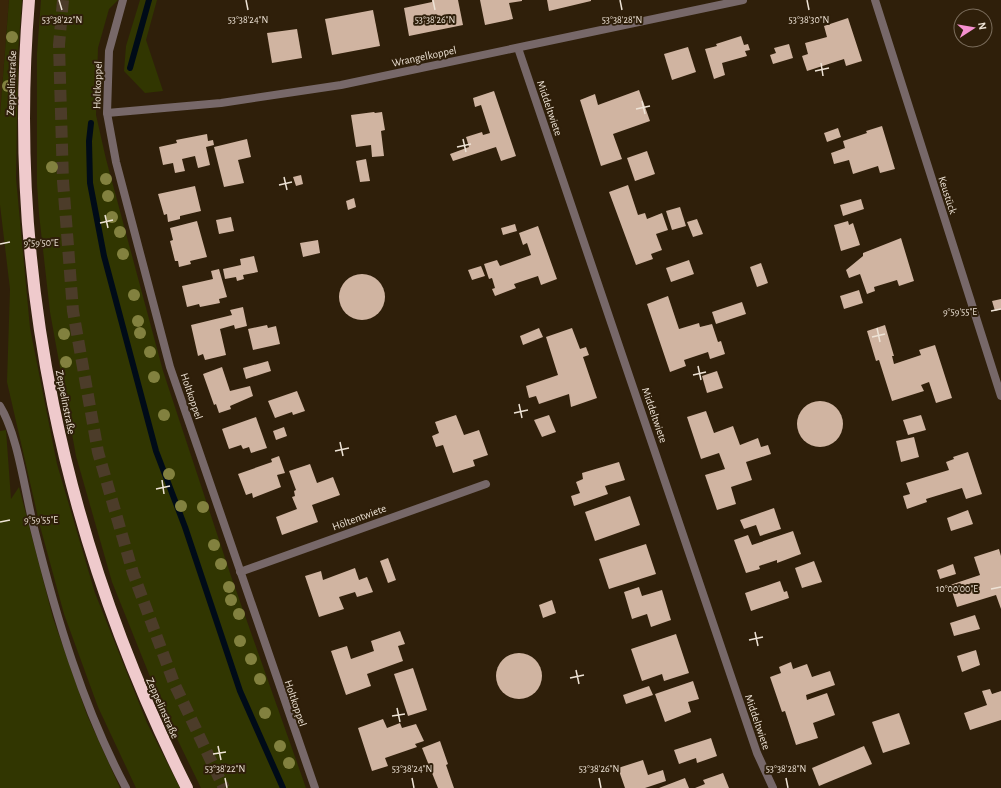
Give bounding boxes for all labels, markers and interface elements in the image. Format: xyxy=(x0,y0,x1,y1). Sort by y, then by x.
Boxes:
north arrow xyxy=(953,8,993,48)
text: 53°38'22"N xyxy=(42,15,82,25)
text: 53°38'24"N xyxy=(228,15,268,25)
text: 53°38'26"N xyxy=(415,15,455,25)
text: 53°38'28"N xyxy=(602,15,642,25)
text: 53°38'30"N xyxy=(789,15,829,25)
text: N xyxy=(976,21,988,31)
street label: Wrangelkoppel xyxy=(391,44,457,69)
street label: Zeppelinstraße xyxy=(5,50,18,116)
street label: Holtkoppel xyxy=(91,61,104,109)
street label: Middeltwiete xyxy=(535,79,564,137)
street label: Keustück xyxy=(936,175,959,215)
text: 9°59'50"E xyxy=(23,238,59,248)
text: 9°59'55"E xyxy=(943,307,977,317)
street label: Zeppelinstraße xyxy=(54,369,77,435)
street label: Holtkoppel xyxy=(178,372,205,421)
street label: Middeltwiete xyxy=(640,386,669,444)
street label: Höltentwiete xyxy=(331,503,388,532)
text: 9°59'55"E xyxy=(24,515,58,525)
text: 10°00'00"E xyxy=(936,584,978,594)
street label: Zeppelinstraße xyxy=(144,676,181,740)
street label: Holtkoppel xyxy=(282,679,309,728)
street label: Middeltwiete xyxy=(743,693,772,751)
text: 53°38'22"N xyxy=(205,764,245,774)
text: 53°38'24"N xyxy=(392,764,432,774)
text: 53°38'26"N xyxy=(579,764,619,774)
text: 53°38'28"N xyxy=(766,764,806,774)

